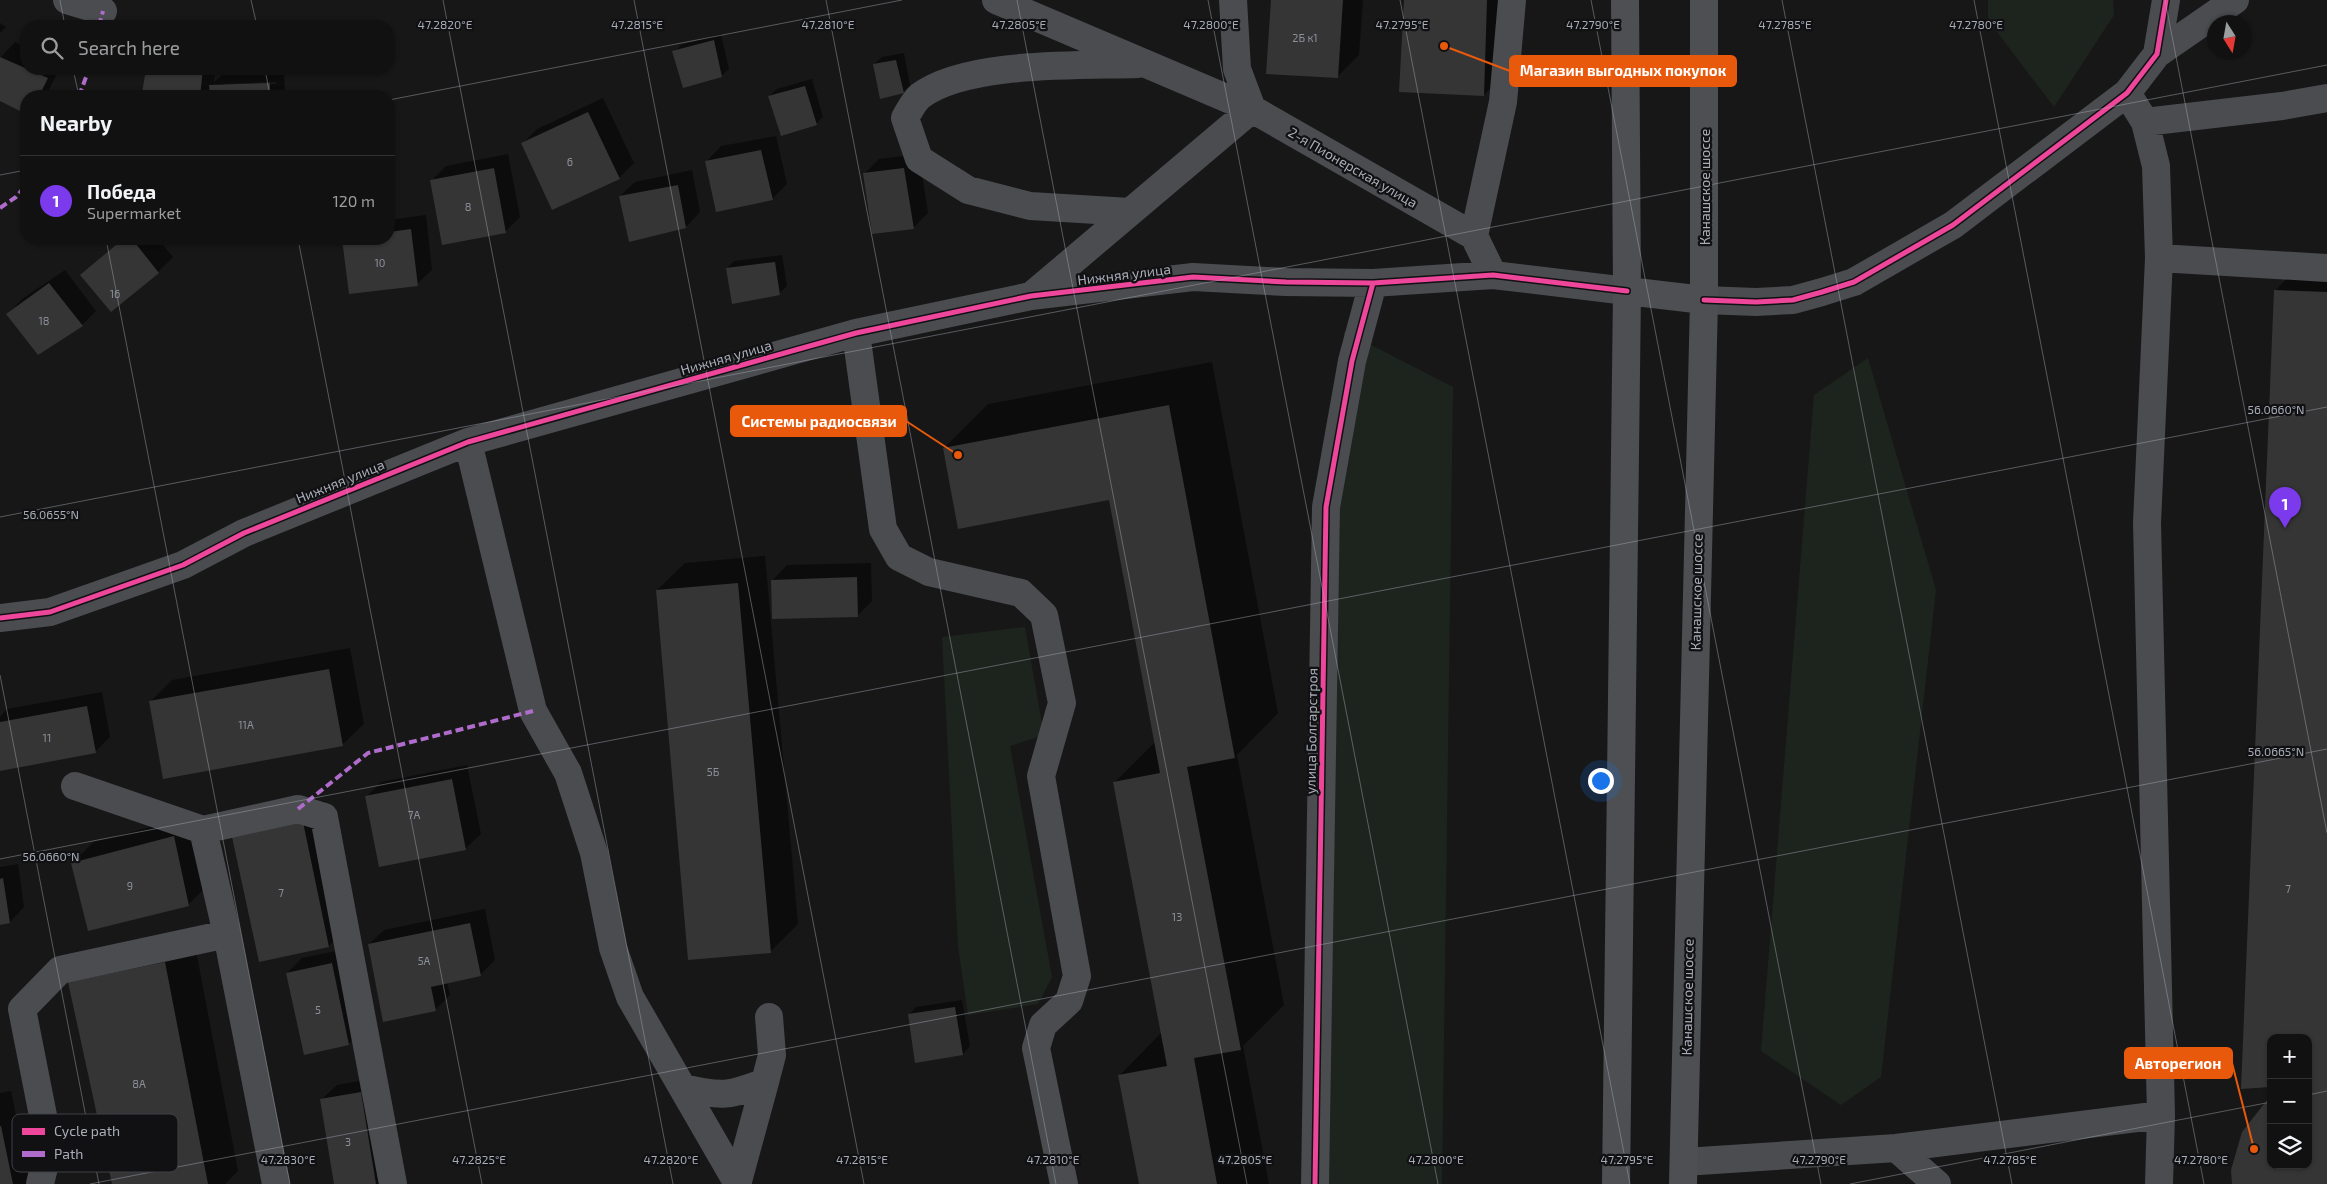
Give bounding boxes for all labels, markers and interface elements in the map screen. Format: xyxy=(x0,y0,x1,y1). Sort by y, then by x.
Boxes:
north arrow xyxy=(2207,15,2252,60)
text: 47.2820°E xyxy=(418,17,473,31)
text: 47.2815°E xyxy=(611,17,663,31)
text: 47.2810°E xyxy=(802,17,855,31)
text: 47.2805°E xyxy=(992,17,1047,31)
text: 47.2800°E xyxy=(1183,17,1239,31)
text: 47.2795°E xyxy=(1376,17,1429,31)
text: 47.2790°E xyxy=(1566,17,1620,31)
text: 47.2785°E xyxy=(1758,17,1812,31)
text: 47.2780°E xyxy=(1949,17,2003,31)
search box xyxy=(20,20,395,75)
house number: 2Б к1 xyxy=(1292,31,1318,44)
icon: search xyxy=(38,34,66,62)
text: Search here xyxy=(78,36,180,59)
callout: Магазин выгодных покупок xyxy=(1510,56,1736,86)
text: Магазин выгодных покупок xyxy=(1520,61,1727,79)
text: Nearby xyxy=(40,110,112,135)
street label: 2-я Пионерская улица xyxy=(1285,123,1421,211)
street label: Канашское шоссе xyxy=(1696,129,1713,245)
house number: 6 xyxy=(567,155,573,168)
text: Победа xyxy=(87,180,156,203)
text: 1 xyxy=(53,191,59,210)
text: 120 m xyxy=(332,191,375,210)
house number: 8 xyxy=(465,200,471,213)
text: Supermarket xyxy=(87,203,181,222)
house number: 10 xyxy=(374,256,386,269)
street label: Нижняя улица xyxy=(1076,260,1172,288)
house number: 16 xyxy=(110,287,120,300)
house number: 18 xyxy=(38,314,50,327)
street label: Нижняя улица xyxy=(678,336,774,378)
text: 56.0660°N xyxy=(2247,402,2305,416)
callout: Системы радиосвязи xyxy=(731,406,906,436)
text: Системы радиосвязи xyxy=(741,412,897,430)
street label: Нижняя улица xyxy=(293,455,387,507)
pin: 1 xyxy=(2269,487,2301,528)
text: 56.0655°N xyxy=(23,507,79,521)
street label: Канашское шоссе xyxy=(1686,534,1706,650)
street label: улица Болгарстроя xyxy=(1301,668,1321,794)
house number: 11А xyxy=(238,718,254,731)
house number: 11 xyxy=(43,731,51,744)
text: 56.0665°N xyxy=(2248,744,2304,758)
house number: 5Б xyxy=(707,765,720,778)
your location xyxy=(1588,768,1614,794)
house number: 7А xyxy=(408,808,420,821)
text: 56.0660°N xyxy=(22,849,80,863)
house number: 9 xyxy=(127,879,133,892)
house number: 7 xyxy=(2285,882,2291,895)
house number: 7 xyxy=(278,886,284,899)
house number: 13 xyxy=(1172,910,1182,923)
street label: Канашское шоссе xyxy=(1677,939,1697,1055)
house number: 5А xyxy=(418,954,431,967)
house number: 5 xyxy=(315,1003,321,1016)
map controls xyxy=(2267,1034,2312,1169)
button: + xyxy=(2267,1034,2312,1079)
callout: Авторегион xyxy=(2125,1048,2232,1078)
text: Авторегион xyxy=(2135,1054,2221,1072)
house number: 8А xyxy=(132,1077,146,1090)
button: − xyxy=(2267,1079,2312,1124)
legend xyxy=(12,1114,178,1172)
text: Cycle path xyxy=(54,1122,120,1139)
button: layers xyxy=(2267,1124,2312,1169)
house number: 3 xyxy=(345,1135,351,1148)
text: Path xyxy=(54,1145,83,1162)
text: 47.2830°E xyxy=(261,1152,316,1166)
text: 47.2825°E xyxy=(452,1152,506,1166)
text: 47.2820°E xyxy=(644,1152,699,1166)
text: 47.2815°E xyxy=(836,1152,888,1166)
text: 47.2810°E xyxy=(1027,1152,1080,1166)
text: 47.2805°E xyxy=(1218,1152,1273,1166)
text: 47.2800°E xyxy=(1408,1152,1464,1166)
text: 47.2795°E xyxy=(1601,1152,1654,1166)
text: 47.2790°E xyxy=(1792,1152,1846,1166)
text: 47.2785°E xyxy=(1983,1152,2037,1166)
text: 47.2780°E xyxy=(2174,1152,2228,1166)

